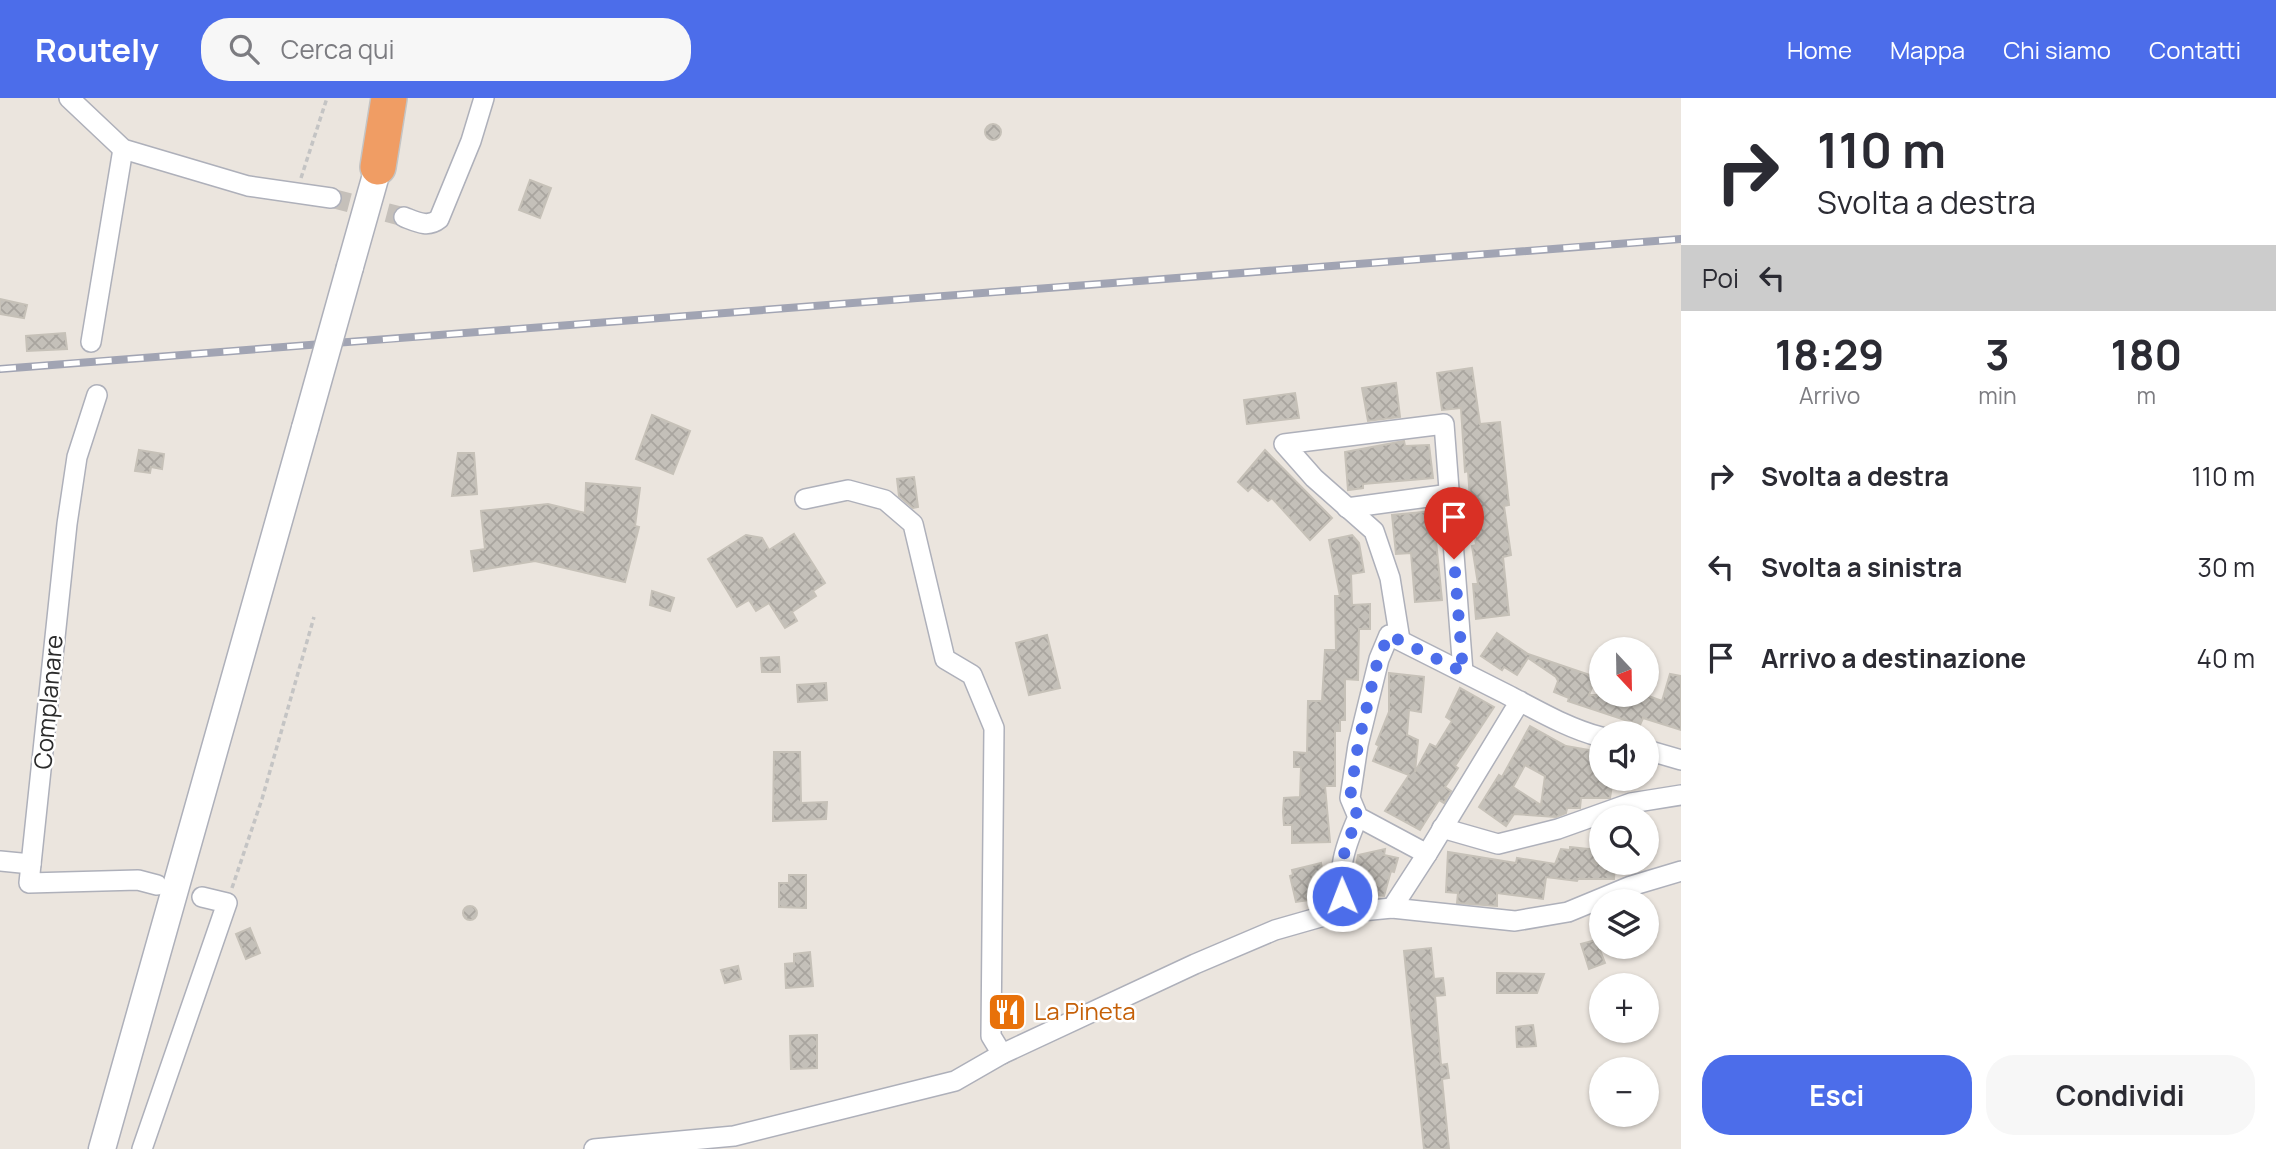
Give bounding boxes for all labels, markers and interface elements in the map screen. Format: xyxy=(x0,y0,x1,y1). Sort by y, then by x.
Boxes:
search box xyxy=(201,18,691,81)
text: Routely xyxy=(35,27,159,72)
icon: search xyxy=(225,30,263,68)
text: Cerca qui xyxy=(281,31,395,67)
text: Home xyxy=(1787,33,1852,66)
text: Mappa xyxy=(1890,33,1965,66)
text: Chi siamo xyxy=(2003,33,2111,66)
text: Contatti xyxy=(2149,33,2241,66)
text: 110 m xyxy=(1817,116,1946,183)
icon: right xyxy=(1702,126,1793,217)
text: Svolta a destra xyxy=(1817,180,2036,224)
icon: left xyxy=(1753,259,1791,297)
text: Poi xyxy=(1702,260,1739,296)
text: 18:29 xyxy=(1775,325,1884,383)
text: 3 xyxy=(1985,325,2010,383)
text: 180 xyxy=(2110,325,2182,383)
text: Arrivo xyxy=(1799,379,1860,411)
text: min xyxy=(1978,379,2017,411)
text: m xyxy=(2137,379,2156,411)
icon: right xyxy=(1702,457,1740,495)
text: Svolta a destra xyxy=(1761,458,1949,494)
text: 110 m xyxy=(2192,458,2255,494)
pin xyxy=(1424,487,1484,559)
icon: arrive xyxy=(1435,498,1473,536)
icon: left xyxy=(1702,548,1740,586)
text: Svolta a sinistra xyxy=(1761,549,1962,585)
text: 30 m xyxy=(2198,549,2255,585)
street label: Complanare xyxy=(25,633,70,771)
north arrow xyxy=(1589,637,1659,707)
map controls xyxy=(1589,637,1659,1127)
icon: arrive xyxy=(1702,639,1740,677)
text: Arrivo a destinazione xyxy=(1761,640,2026,676)
text: 40 m xyxy=(2197,640,2255,676)
button: sound xyxy=(1589,721,1659,791)
button: search xyxy=(1589,805,1659,875)
position arrow xyxy=(1305,859,1379,933)
button: layers xyxy=(1589,889,1659,959)
button: + xyxy=(1589,973,1659,1043)
restaurant icon: La Pineta xyxy=(986,991,1028,1033)
place label: La Pineta xyxy=(1034,994,1136,1027)
button: Esci xyxy=(1702,1055,1972,1135)
button: Condividi xyxy=(1986,1055,2255,1135)
button: − xyxy=(1589,1057,1659,1127)

